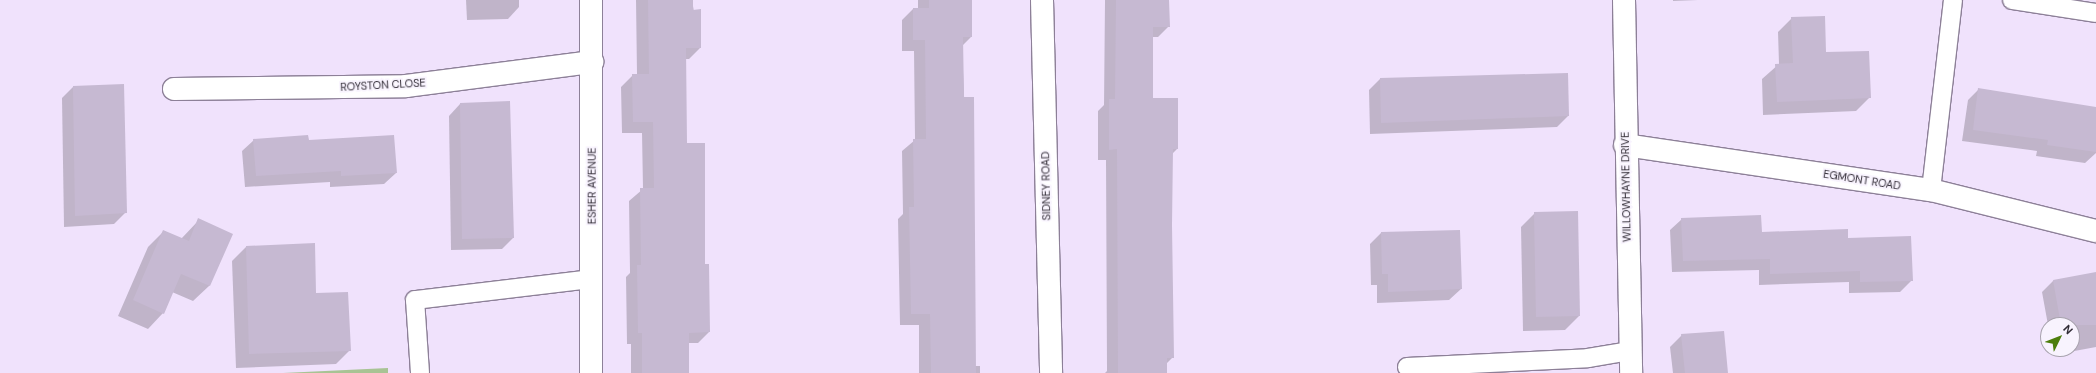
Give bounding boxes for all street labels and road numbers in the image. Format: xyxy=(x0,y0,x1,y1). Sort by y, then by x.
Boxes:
street label: ROYSTON CLOSE xyxy=(340,76,426,94)
street label: WILLOWHAYNE DRIVE xyxy=(1618,132,1634,242)
street label: ESHER AVENUE xyxy=(585,148,599,224)
street label: SIDNEY ROAD xyxy=(1039,151,1053,221)
street label: EGMONT ROAD xyxy=(1822,167,1902,193)

